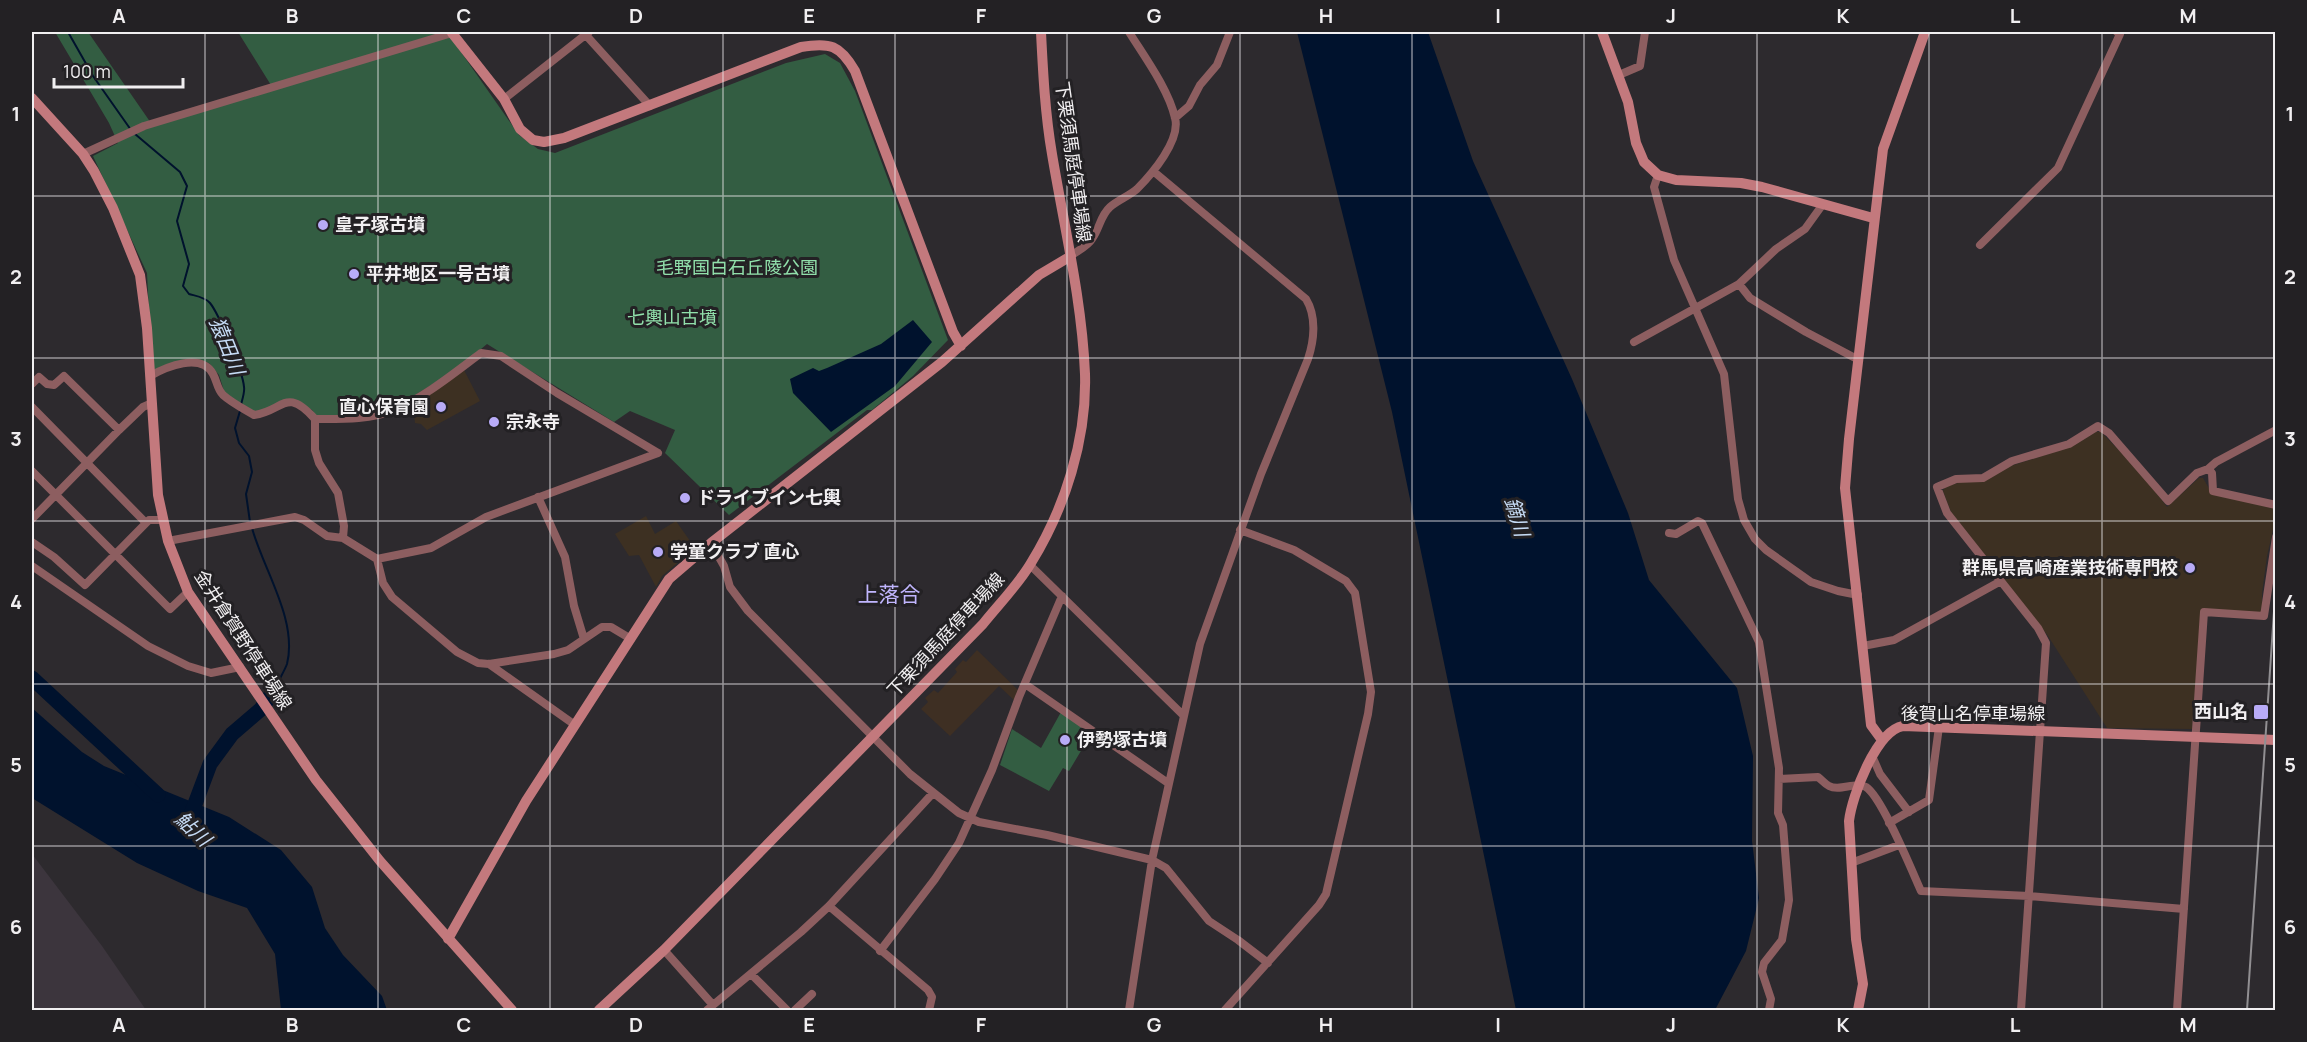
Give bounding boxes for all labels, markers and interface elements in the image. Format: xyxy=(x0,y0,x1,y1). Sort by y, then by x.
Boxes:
text: A xyxy=(112,2,126,29)
text: B xyxy=(286,2,299,29)
text: C xyxy=(457,2,471,29)
text: D xyxy=(629,2,643,29)
text: E xyxy=(803,2,815,29)
text: F xyxy=(976,2,987,29)
text: G xyxy=(1147,2,1162,29)
text: H xyxy=(1319,2,1333,29)
text: I xyxy=(1495,2,1501,29)
text: J xyxy=(1666,2,1676,29)
text: K xyxy=(1837,2,1850,29)
text: L xyxy=(2010,2,2021,29)
text: M xyxy=(2179,2,2197,29)
scale bar xyxy=(54,51,183,89)
text: 100 m xyxy=(63,59,111,83)
street label: 下栗須馬庭停車場線 xyxy=(1051,80,1097,244)
text: 1 xyxy=(12,100,20,127)
text: 1 xyxy=(2286,100,2294,127)
place label: 皇子塚古墳 xyxy=(335,212,425,236)
marker: 皇子塚古墳 xyxy=(316,218,330,232)
park label: 毛野国白石丘陵公園 xyxy=(656,255,818,279)
place label: 平井地区一号古墳 xyxy=(366,261,510,285)
text: 2 xyxy=(10,263,22,290)
text: 2 xyxy=(2284,263,2296,290)
marker: 平井地区一号古墳 xyxy=(347,267,361,281)
park label: 七輿山古墳 xyxy=(627,305,717,329)
water label: 猿田川 xyxy=(204,313,252,381)
place label: 直心保育園 xyxy=(339,394,429,418)
marker: 直心保育園 xyxy=(434,400,448,414)
place label: 宗永寺 xyxy=(506,409,560,433)
marker: 宗永寺 xyxy=(487,415,501,429)
text: 3 xyxy=(10,425,22,452)
text: 3 xyxy=(2284,425,2296,452)
place label: ドライブイン七輿 xyxy=(697,485,841,509)
marker: ドライブイン七輿 xyxy=(678,491,692,505)
water label: 鏑川 xyxy=(1499,494,1537,542)
place label: 学童クラブ 直心 xyxy=(670,539,800,563)
marker: 学童クラブ 直心 xyxy=(651,545,665,559)
place label: 群馬県高崎産業技術専門校 xyxy=(1962,555,2178,579)
marker: 群馬県高崎産業技術専門校 xyxy=(2183,561,2197,575)
street label: 金井倉賀野停車場線 xyxy=(190,565,298,714)
street label: 下栗須馬庭停車場線 xyxy=(881,567,1009,702)
district label: 上落合 xyxy=(858,580,921,608)
text: 4 xyxy=(10,588,22,615)
text: 4 xyxy=(2284,588,2296,615)
place label: 西山名 xyxy=(2194,699,2248,723)
street label: 後賀山名停車場線 xyxy=(1901,701,2045,725)
marker: 西山名 xyxy=(2252,703,2270,721)
place label: 伊勢塚古墳 xyxy=(1077,727,1167,751)
marker: 伊勢塚古墳 xyxy=(1058,733,1072,747)
text: 5 xyxy=(10,751,22,778)
text: 5 xyxy=(2284,751,2296,778)
water label: 鮎川 xyxy=(170,805,219,854)
text: 6 xyxy=(10,913,22,940)
text: 6 xyxy=(2284,913,2296,940)
text: A xyxy=(112,1011,126,1038)
text: B xyxy=(286,1011,299,1038)
text: C xyxy=(457,1011,471,1038)
text: D xyxy=(629,1011,643,1038)
text: E xyxy=(803,1011,815,1038)
text: F xyxy=(976,1011,987,1038)
text: G xyxy=(1147,1011,1162,1038)
text: H xyxy=(1319,1011,1333,1038)
text: I xyxy=(1495,1011,1501,1038)
text: J xyxy=(1666,1011,1676,1038)
text: K xyxy=(1837,1011,1850,1038)
text: L xyxy=(2010,1011,2021,1038)
text: M xyxy=(2179,1011,2197,1038)

